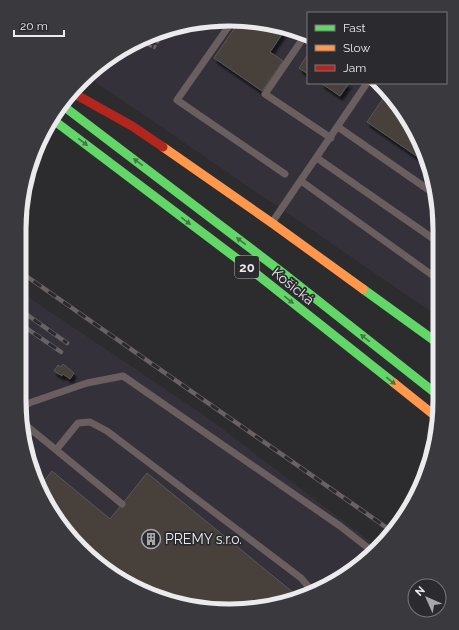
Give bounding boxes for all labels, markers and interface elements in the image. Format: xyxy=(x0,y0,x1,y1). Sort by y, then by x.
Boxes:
scale bar xyxy=(14,12,64,38)
legend xyxy=(307,12,447,84)
text: 20 m xyxy=(20,19,48,33)
text: Fast xyxy=(343,21,366,35)
text: Slow xyxy=(343,41,370,55)
text: Jam xyxy=(343,61,366,75)
one-way arrow xyxy=(77,138,88,147)
one-way arrow xyxy=(133,158,143,166)
one-way arrow xyxy=(181,216,192,225)
one-way arrow xyxy=(236,237,247,245)
road number: 20 xyxy=(235,256,259,278)
street label: Košická xyxy=(269,264,317,308)
one-way arrow xyxy=(284,296,295,305)
one-way arrow xyxy=(359,333,370,342)
one-way arrow xyxy=(385,377,396,386)
building icon: PREMY s.r.o. xyxy=(140,528,162,550)
place label: PREMY s.r.o. xyxy=(165,531,242,547)
north arrow xyxy=(407,578,447,618)
text: N xyxy=(413,584,428,599)

